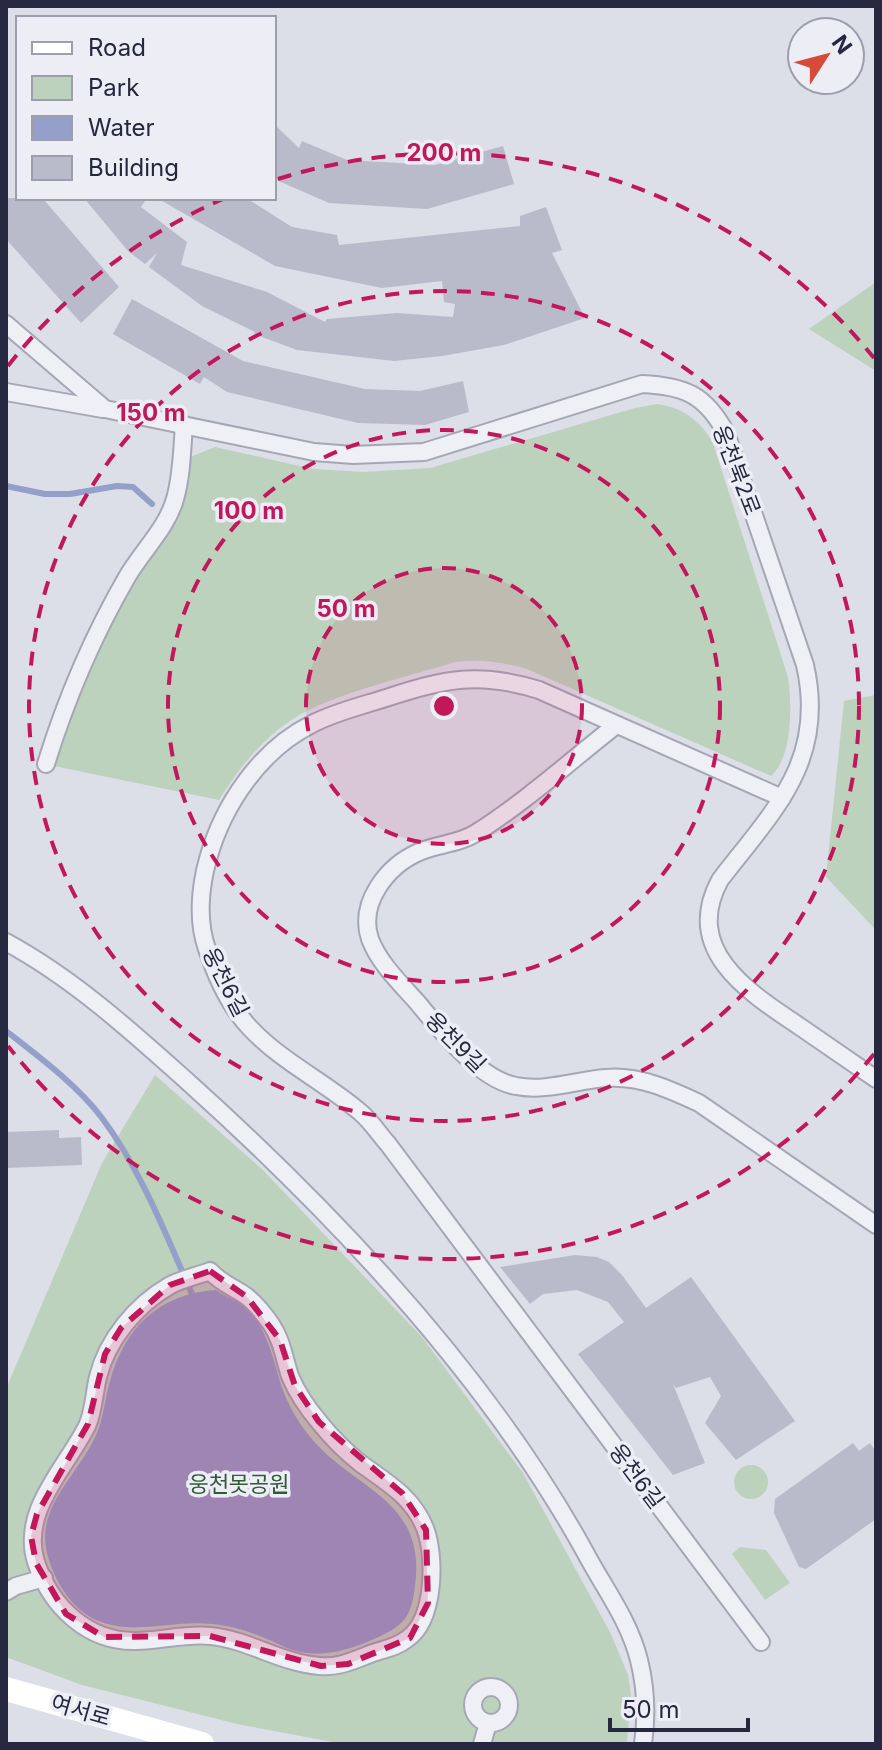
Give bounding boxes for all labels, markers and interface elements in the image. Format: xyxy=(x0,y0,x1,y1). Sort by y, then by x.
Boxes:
legend xyxy=(16,16,276,200)
north arrow xyxy=(786,16,866,96)
text: N xyxy=(827,30,858,59)
text: Road xyxy=(88,33,146,62)
text: Park xyxy=(88,73,139,102)
text: Water xyxy=(88,113,155,142)
text: 200 m xyxy=(406,138,482,167)
text: Building xyxy=(88,153,179,182)
text: 150 m xyxy=(116,398,186,427)
street label: 웅천북2로 xyxy=(708,421,766,519)
text: 100 m xyxy=(214,496,284,525)
text: 50 m xyxy=(316,594,376,623)
centre of rings xyxy=(430,692,458,720)
street label: 웅천6길 xyxy=(198,943,254,1021)
street label: 웅천9길 xyxy=(421,1007,491,1077)
street label: 웅천6길 xyxy=(604,1438,670,1514)
park label: 웅천못공원 xyxy=(188,1471,290,1497)
scale bar xyxy=(610,1682,748,1732)
street label: 여서로 xyxy=(48,1689,114,1731)
text: 50 m xyxy=(622,1695,680,1724)

